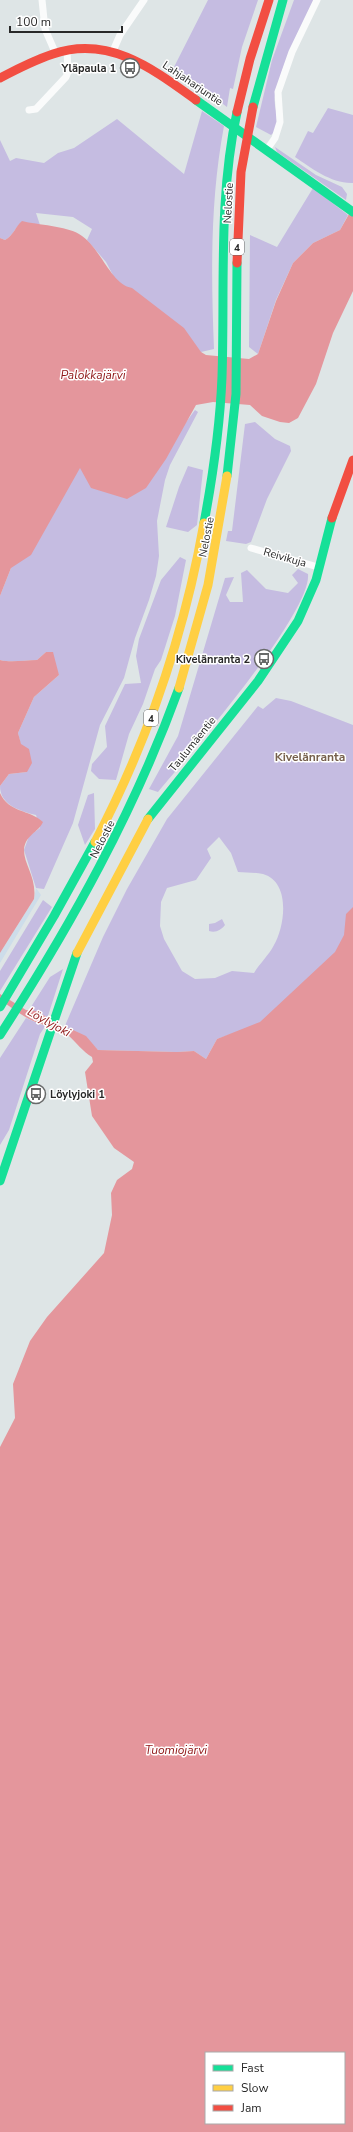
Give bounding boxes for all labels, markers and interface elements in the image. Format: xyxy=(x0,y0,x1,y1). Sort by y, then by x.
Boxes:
scale bar xyxy=(10,8,122,34)
text: 100 m xyxy=(16,14,51,30)
bus stop icon: Yläpaula 1 xyxy=(119,57,141,79)
street label: Lahjaharjuntie xyxy=(160,58,226,109)
place label: Yläpaula 1 xyxy=(61,61,116,76)
street label: Nelostie xyxy=(220,182,237,224)
road number: 4 xyxy=(230,239,244,255)
water label: Palokkajärvi xyxy=(61,367,126,383)
street label: Nelostie xyxy=(195,516,218,559)
street label: Reivikuja xyxy=(262,544,308,571)
bus stop icon: Kivelänranta 2 xyxy=(253,648,275,670)
place label: Kivelänranta 2 xyxy=(176,652,250,667)
road number: 4 xyxy=(144,710,158,726)
street label: Taulumäentie xyxy=(166,714,219,775)
district label: Kivelänranta xyxy=(275,749,345,765)
street label: Nelostie xyxy=(86,818,118,861)
water label: Löylyjoki xyxy=(25,1004,74,1041)
bus stop icon: Löylyjoki 1 xyxy=(25,1083,47,1105)
place label: Löylyjoki 1 xyxy=(50,1087,105,1102)
water label: Tuomiojärvi xyxy=(145,1742,207,1758)
legend xyxy=(205,2052,345,2124)
text: Fast xyxy=(241,2060,264,2076)
text: Slow xyxy=(241,2080,269,2096)
text: Jam xyxy=(240,2100,262,2116)

